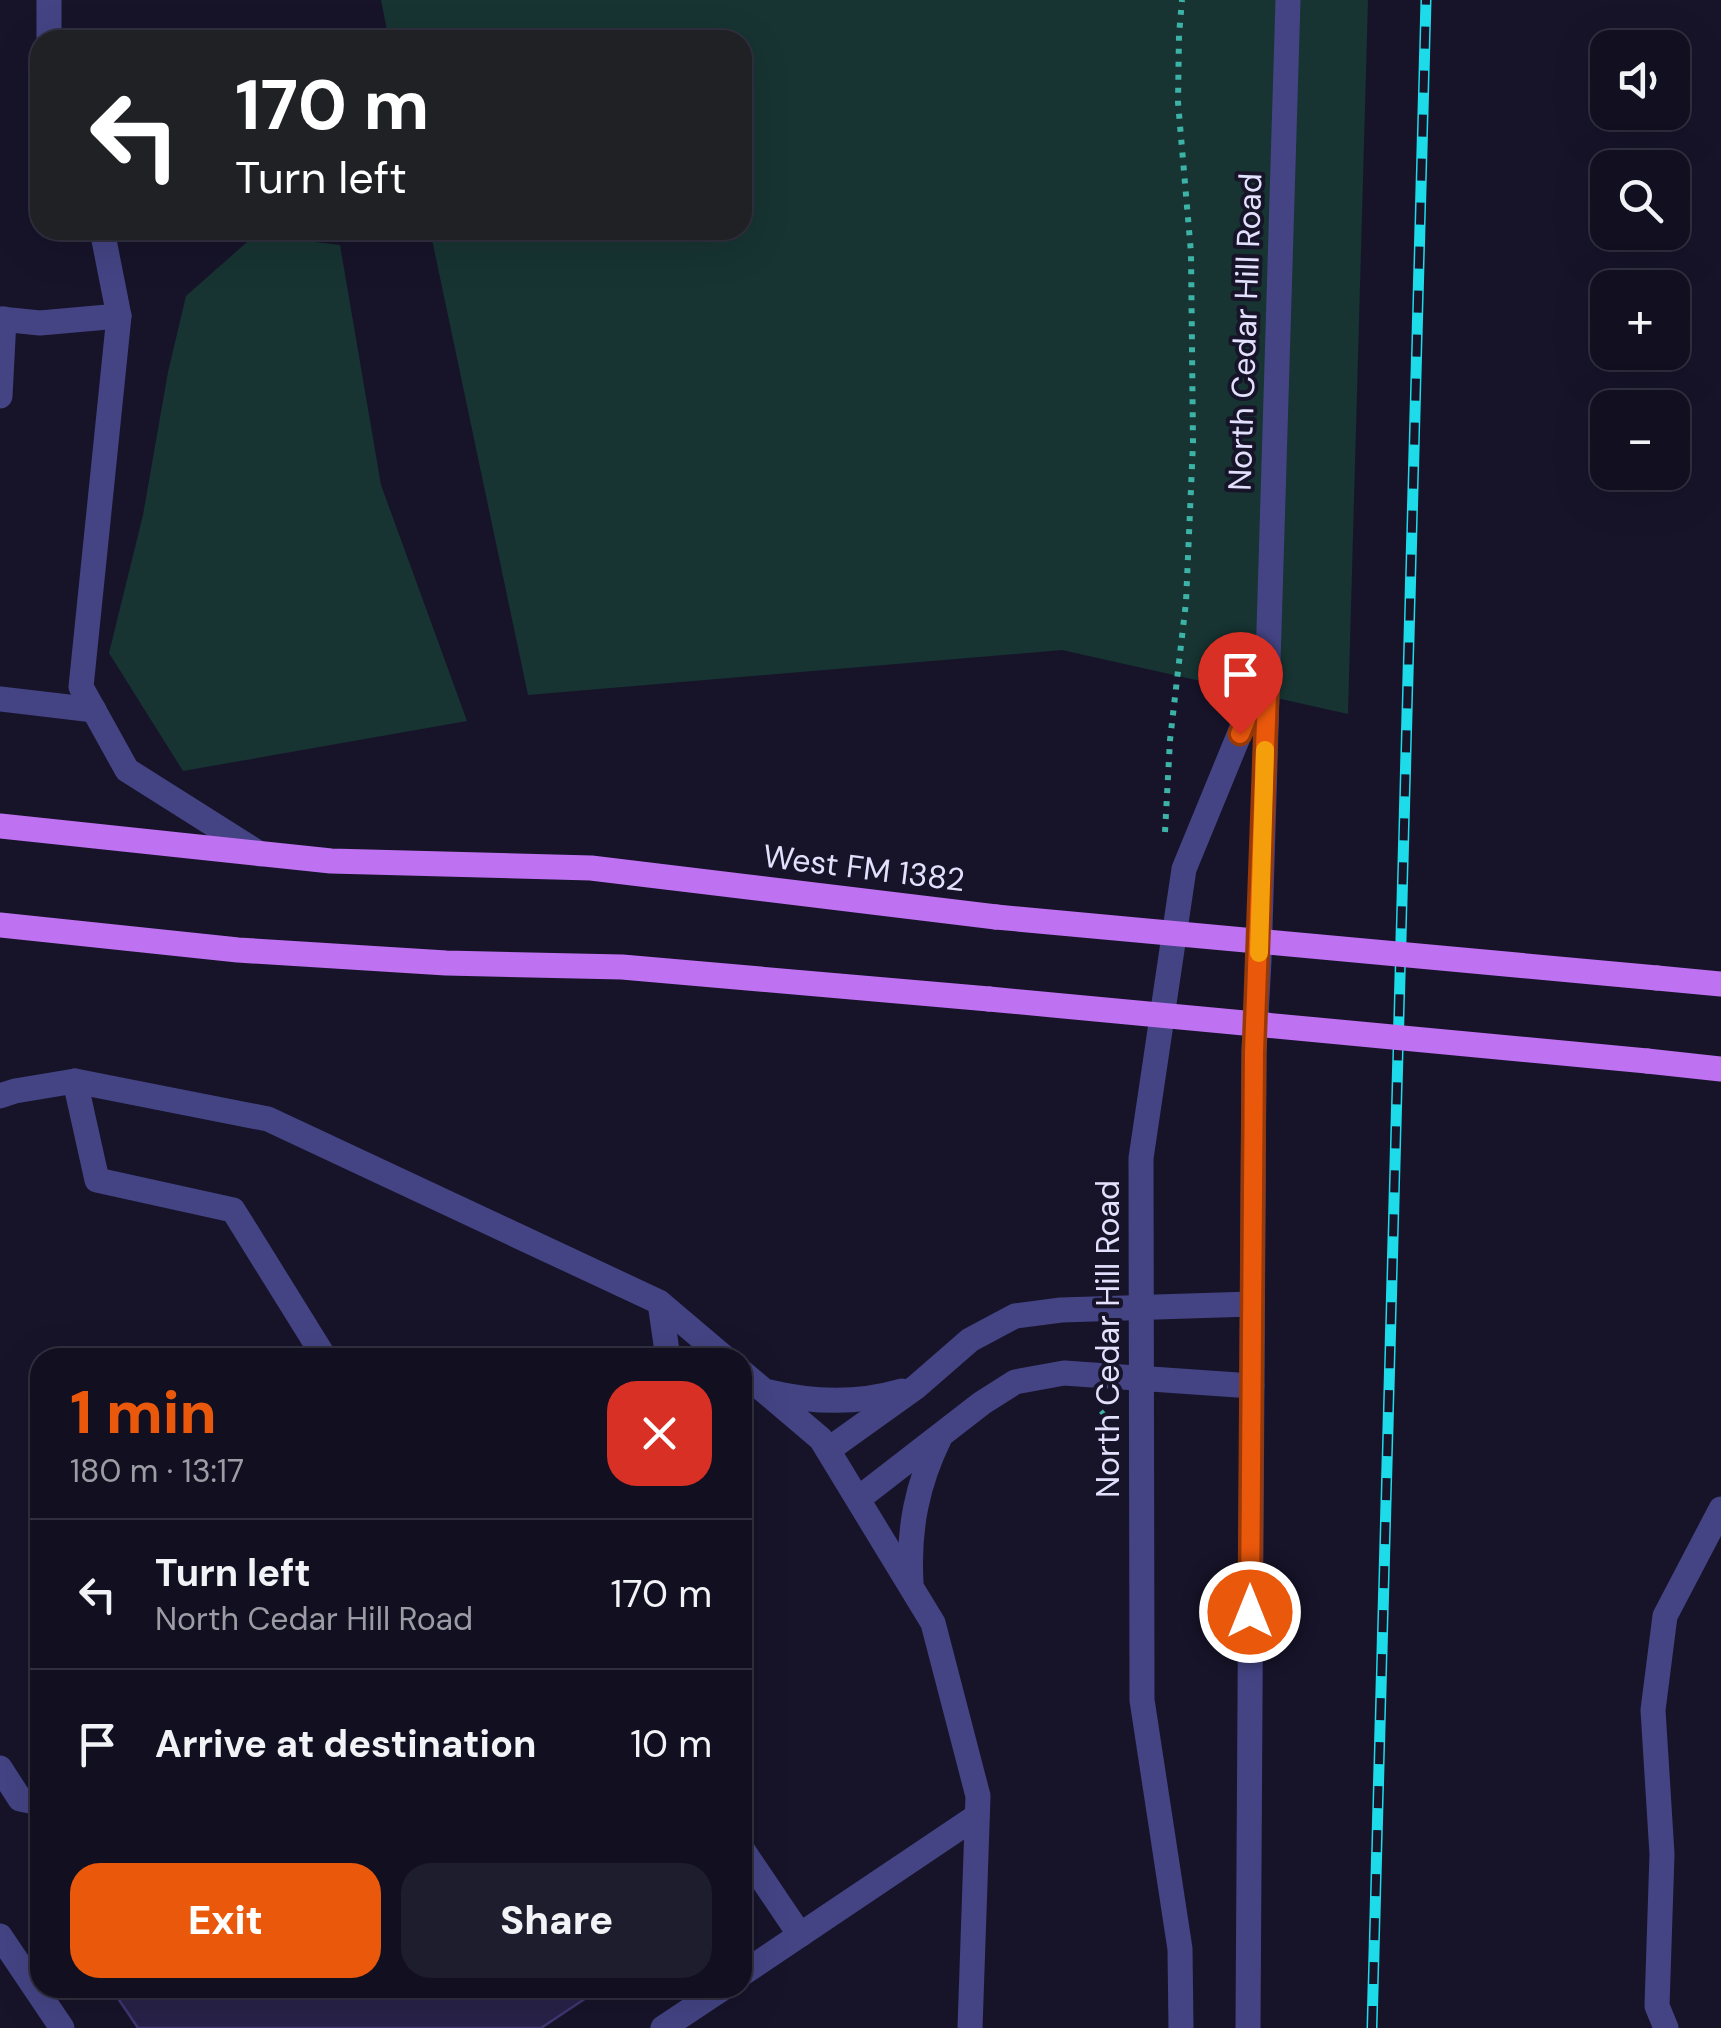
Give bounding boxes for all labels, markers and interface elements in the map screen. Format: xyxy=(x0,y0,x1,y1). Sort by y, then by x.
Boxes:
map controls xyxy=(1590,30,1690,490)
button: sound xyxy=(1590,30,1690,130)
text: 170 m xyxy=(235,60,429,151)
icon: left xyxy=(70,70,200,200)
text: Turn left xyxy=(235,148,407,207)
button: search xyxy=(1590,150,1690,250)
street label: North Cedar Hill Road xyxy=(1218,172,1272,492)
button: + xyxy=(1590,270,1690,370)
button: − xyxy=(1590,390,1690,490)
pin xyxy=(1198,632,1283,735)
icon: arrive xyxy=(1213,647,1268,702)
street label: West FM 1382 xyxy=(761,835,967,901)
street label: North Cedar Hill Road xyxy=(1087,1180,1129,1498)
text: 1 min xyxy=(70,1373,217,1452)
button: close xyxy=(607,1381,712,1486)
text: 180 m · 13:17 xyxy=(70,1450,244,1492)
text: Turn left xyxy=(155,1548,311,1598)
position arrow xyxy=(1198,1560,1302,1664)
icon: left xyxy=(70,1567,125,1622)
text: 170 m xyxy=(610,1569,712,1619)
text: North Cedar Hill Road xyxy=(155,1598,473,1640)
icon: arrive xyxy=(70,1717,125,1772)
text: Arrive at destination xyxy=(155,1719,537,1769)
text: 10 m xyxy=(630,1719,712,1769)
button: Exit xyxy=(70,1863,381,1978)
button: Share xyxy=(401,1863,712,1978)

